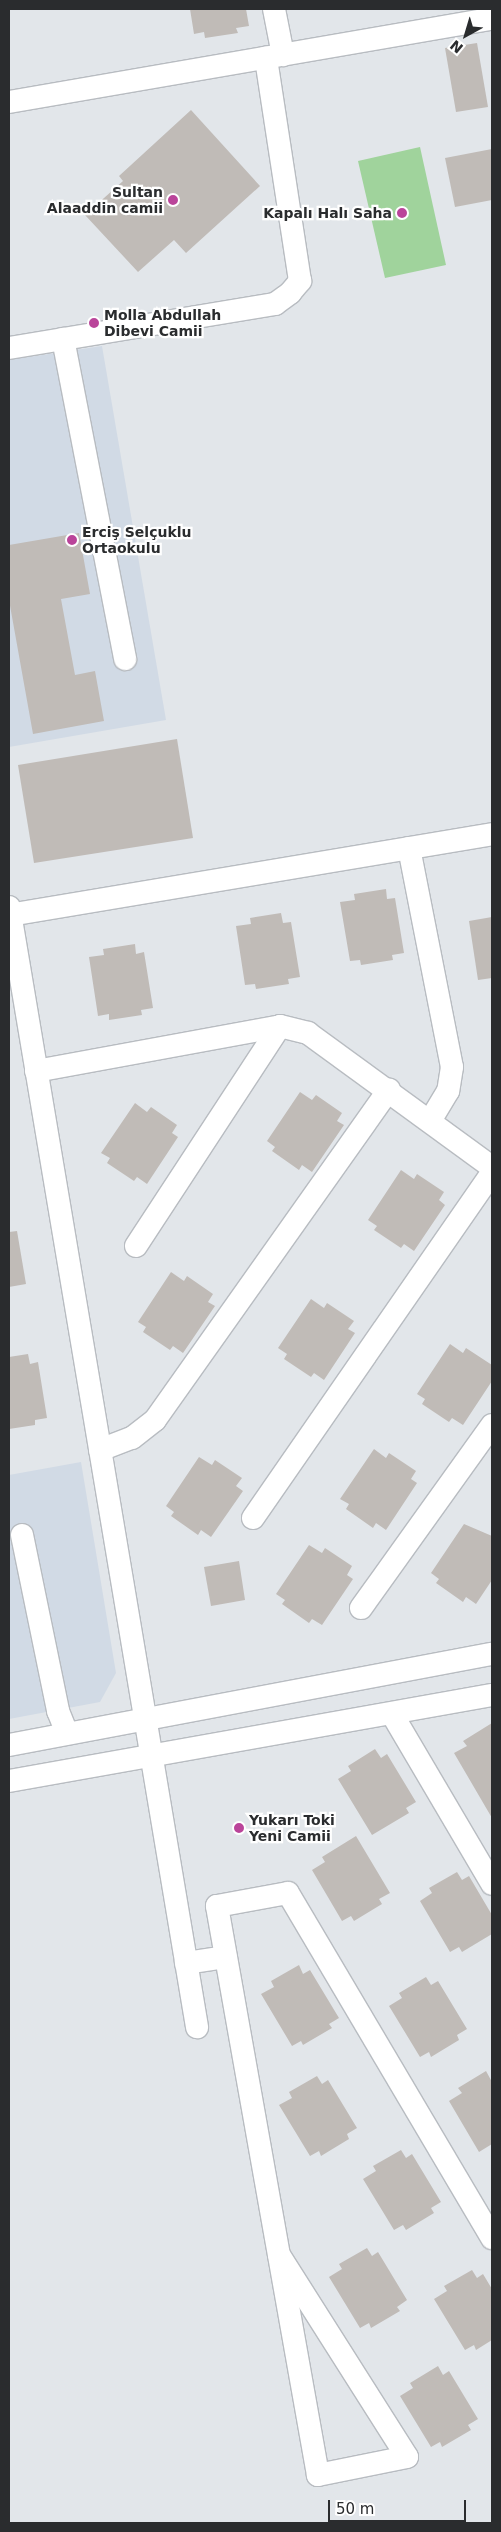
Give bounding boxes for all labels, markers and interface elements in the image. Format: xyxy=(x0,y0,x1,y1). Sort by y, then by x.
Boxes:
north arrow xyxy=(441,10,491,60)
text: N xyxy=(447,37,466,57)
place label: Sultan Alaaddin camii xyxy=(47,184,163,216)
marker: Sultan Alaaddin camii xyxy=(167,194,179,206)
place label: Kapalı Halı Saha xyxy=(263,205,392,221)
marker: Kapalı Halı Saha xyxy=(396,207,408,219)
place label: Molla Abdullah Dibevi Camii xyxy=(104,307,221,340)
marker: Molla Abdullah Dibevi Camii xyxy=(88,317,100,329)
place label: Erciş Selçuklu Ortaokulu xyxy=(82,524,191,556)
marker: Erciş Selçuklu Ortaokulu xyxy=(66,534,78,546)
place label: Yukarı Toki Yeni Camii xyxy=(249,1812,335,1844)
marker: Yukarı Toki Yeni Camii xyxy=(233,1822,245,1834)
scale bar xyxy=(331,2490,468,2522)
text: 50 m xyxy=(336,2500,374,2518)

